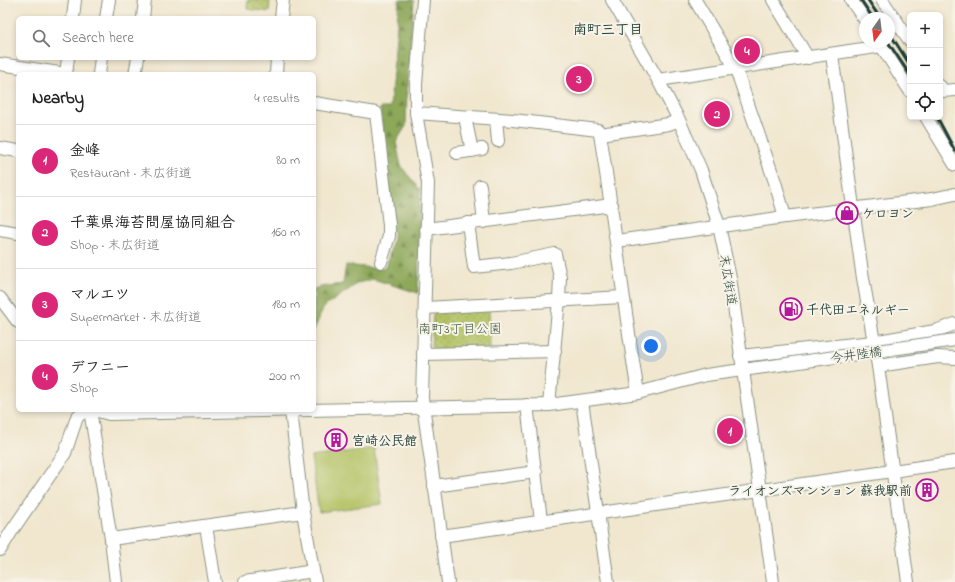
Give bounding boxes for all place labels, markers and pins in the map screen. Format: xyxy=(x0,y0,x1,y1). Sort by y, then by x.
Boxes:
pin: 4 xyxy=(734,36,760,66)
pin: 3 xyxy=(566,64,592,94)
pin: 2 xyxy=(704,99,730,129)
shop icon: ケロヨン xyxy=(834,200,860,226)
place label: ケロヨン xyxy=(862,205,914,224)
fuel station icon: 千代田エネルギー xyxy=(778,296,804,322)
place label: 千代田エネルギー xyxy=(806,301,910,320)
pin: 1 xyxy=(717,416,743,446)
building icon: 宮崎公民館 xyxy=(323,427,349,453)
place label: 宮崎公民館 xyxy=(352,432,417,451)
building icon: ライオンズマンション 蘇我駅前 xyxy=(914,477,940,503)
place label: ライオンズマンション 蘇我駅前 xyxy=(728,482,912,501)

